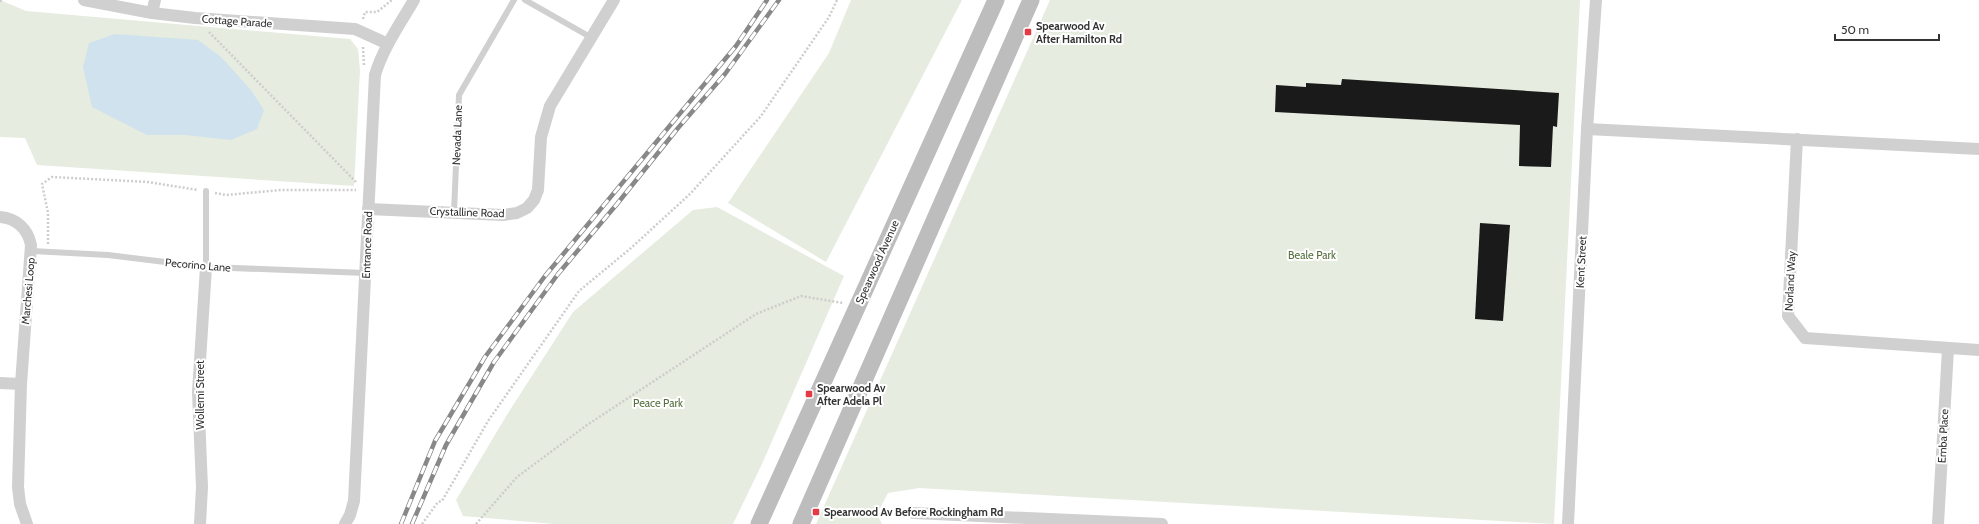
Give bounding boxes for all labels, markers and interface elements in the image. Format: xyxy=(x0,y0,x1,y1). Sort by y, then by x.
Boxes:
street label: Cottage Parade xyxy=(201,12,273,30)
scale bar xyxy=(1835,16,1939,42)
place label: Spearwood Av After Hamilton Rd xyxy=(1036,19,1122,46)
text: 50 m xyxy=(1841,22,1869,37)
marker: Spearwood Av After Hamilton Rd xyxy=(1023,27,1033,37)
street label: Nevada Lane xyxy=(449,104,465,165)
street label: Crystalline Road xyxy=(429,204,505,220)
street label: Entrance Road xyxy=(359,211,375,279)
street label: Spearwood Avenue xyxy=(852,218,902,306)
street label: Kent Street xyxy=(1573,235,1589,288)
park label: Beale Park xyxy=(1288,248,1336,262)
street label: Norland Way xyxy=(1781,250,1799,311)
street label: Pecorino Lane xyxy=(165,255,232,275)
street label: Marchesi Loop xyxy=(18,257,38,325)
street label: Wollemi Street xyxy=(193,360,207,430)
place label: Spearwood Av After Adela Pl xyxy=(817,381,886,408)
marker: Spearwood Av After Adela Pl xyxy=(804,389,814,399)
park label: Peace Park xyxy=(633,396,683,410)
street label: Emba Place xyxy=(1935,408,1951,463)
place label: Spearwood Av Before Rockingham Rd xyxy=(824,505,1003,519)
marker: Spearwood Av Before Rockingham Rd xyxy=(811,507,821,517)

